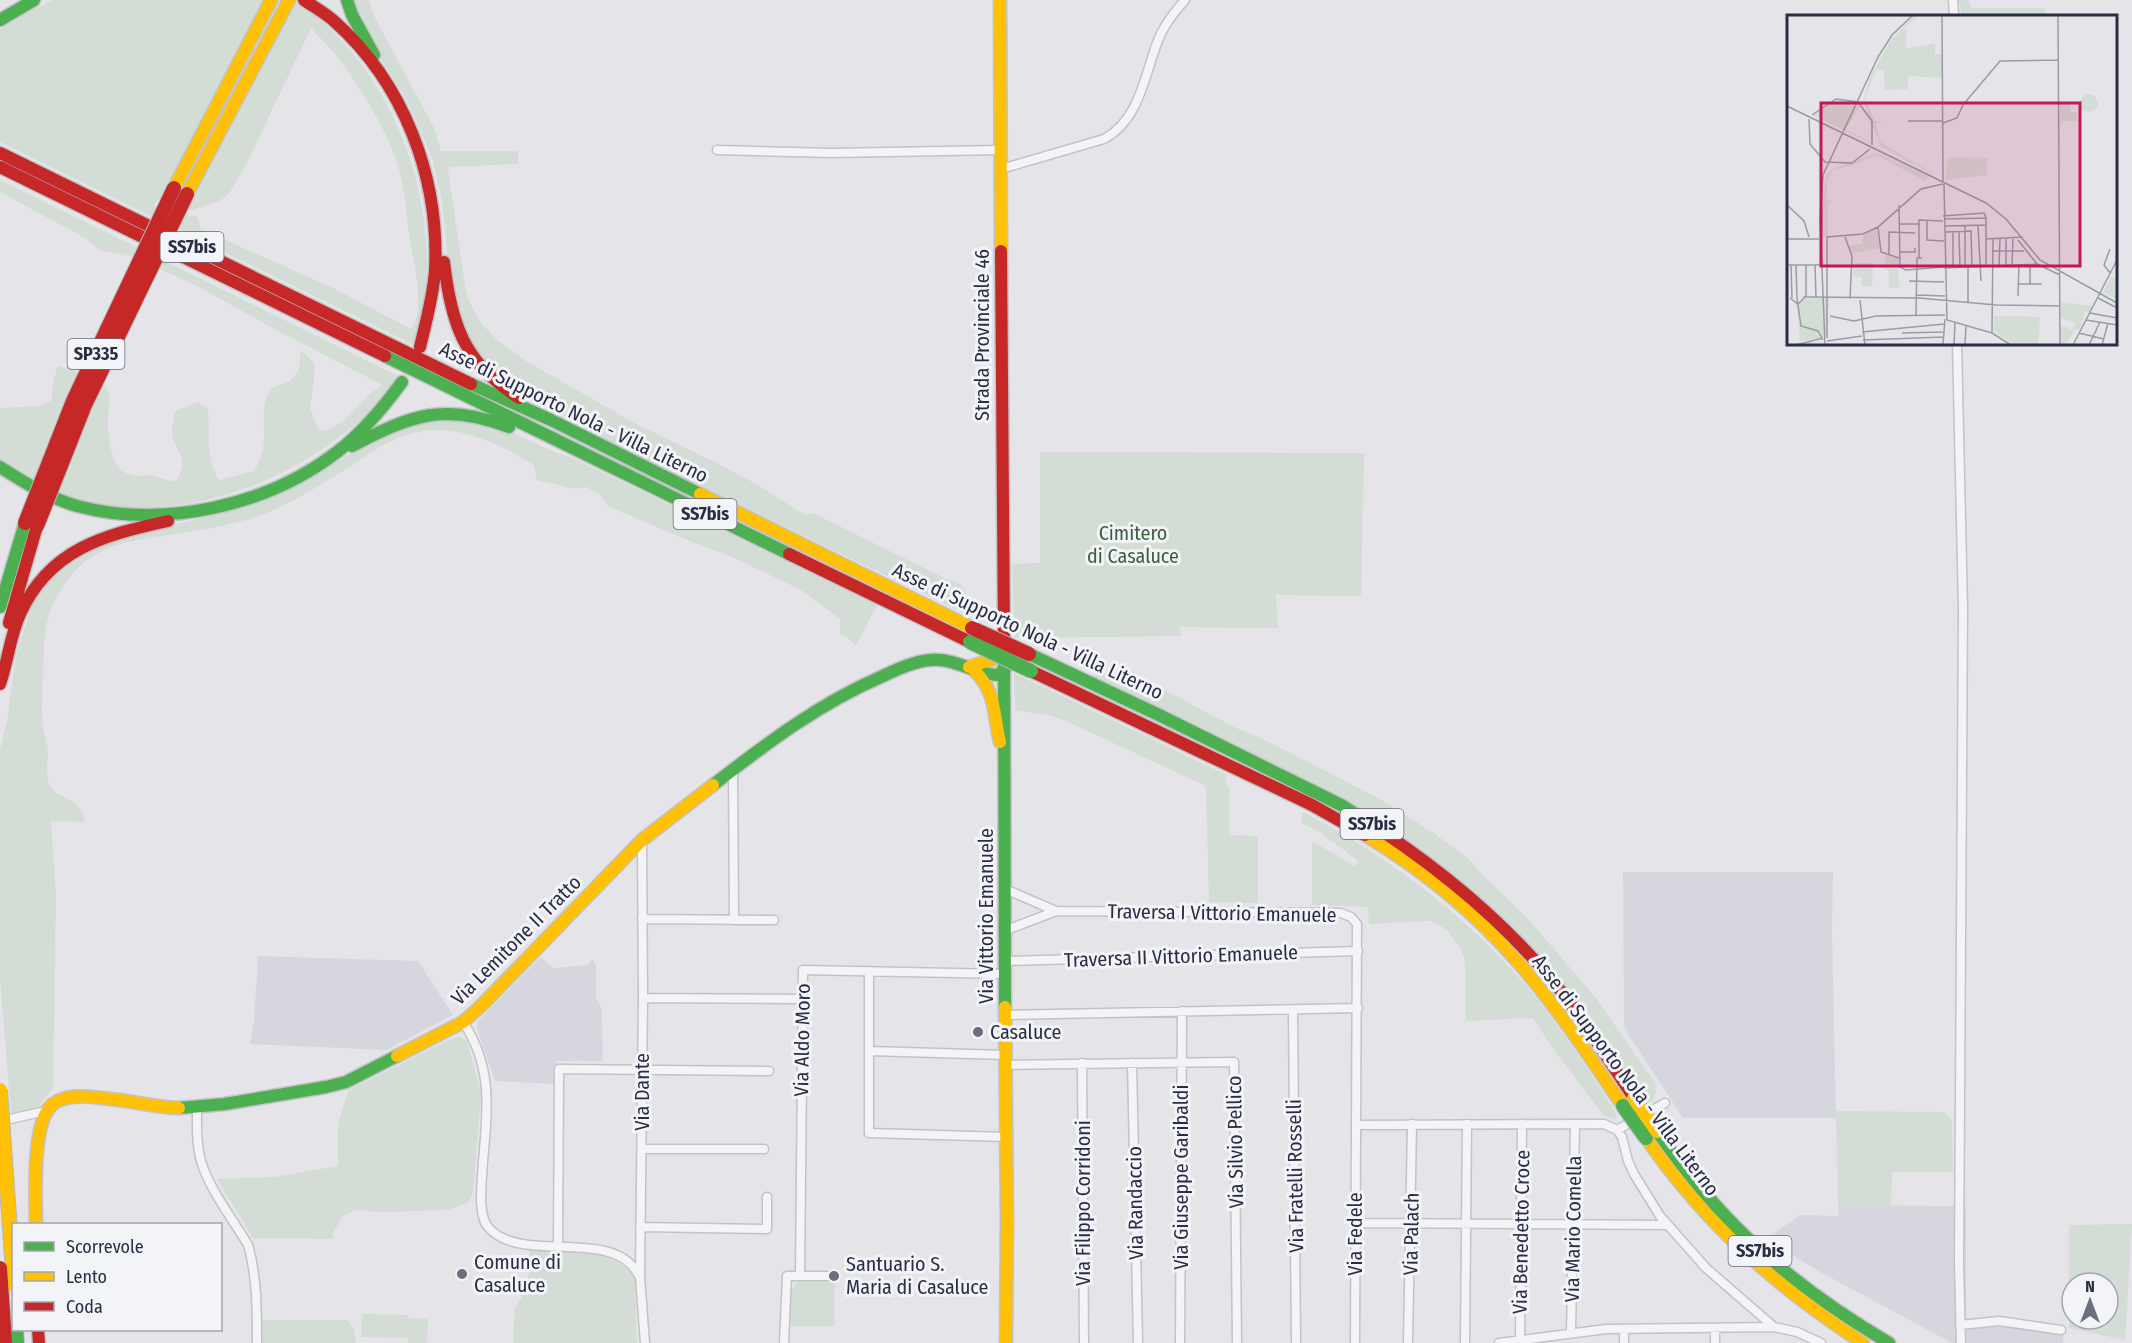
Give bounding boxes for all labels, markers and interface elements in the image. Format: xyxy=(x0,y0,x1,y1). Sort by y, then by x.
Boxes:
inset map xyxy=(1787,15,2117,345)
road number: SS7bis xyxy=(160,232,224,262)
street label: Strada Provinciale 46 xyxy=(970,249,994,421)
street label: Asse di Supporto Nola - Villa Literno xyxy=(436,336,712,488)
road number: SP335 xyxy=(68,339,124,369)
road number: SS7bis xyxy=(674,499,736,529)
park label: Cimitero di Casaluce xyxy=(1087,521,1179,568)
street label: Asse di Supporto Nola - Villa Literno xyxy=(889,558,1167,704)
road number: SS7bis xyxy=(1340,809,1404,839)
street label: Via Vittorio Emanuele xyxy=(974,828,998,1004)
street label: Via Lemitone II Tratto xyxy=(446,870,586,1010)
street label: Traversa I Vittorio Emanuele xyxy=(1107,899,1337,927)
street label: Traversa II Vittorio Emanuele xyxy=(1064,940,1298,972)
street label: Asse di Supporto Nola - Villa Literno xyxy=(1527,950,1725,1200)
street label: Via Aldo Moro xyxy=(789,983,815,1097)
place label: Casaluce xyxy=(990,1020,1061,1044)
marker: Casaluce xyxy=(971,1025,985,1039)
street label: Via Dante xyxy=(630,1053,654,1131)
street label: Via Silvio Pellico xyxy=(1222,1075,1248,1209)
street label: Via Giuseppe Garibaldi xyxy=(1169,1084,1193,1270)
street label: Via Fratelli Rosselli xyxy=(1282,1099,1308,1253)
street label: Via Filippo Corridoni xyxy=(1071,1120,1095,1286)
street label: Via Randaccio xyxy=(1122,1146,1148,1260)
street label: Via Benedetto Croce xyxy=(1508,1150,1534,1314)
street label: Via Mario Comella xyxy=(1560,1155,1586,1303)
street label: Via Fedele xyxy=(1343,1192,1367,1276)
street label: Via Palach xyxy=(1398,1192,1424,1276)
legend xyxy=(12,1223,222,1331)
text: Scorrevole xyxy=(66,1236,144,1258)
road number: SS7bis xyxy=(1728,1236,1792,1266)
place label: Comune di Casaluce xyxy=(474,1250,561,1297)
place label: Santuario S. Maria di Casaluce xyxy=(846,1252,988,1299)
text: Lento xyxy=(66,1266,107,1288)
marker: Comune di Casaluce xyxy=(455,1267,469,1281)
marker: Santuario S. Maria di Casaluce xyxy=(827,1269,841,1283)
north arrow xyxy=(2060,1271,2120,1331)
text: N xyxy=(2085,1277,2095,1296)
text: Coda xyxy=(66,1296,103,1318)

